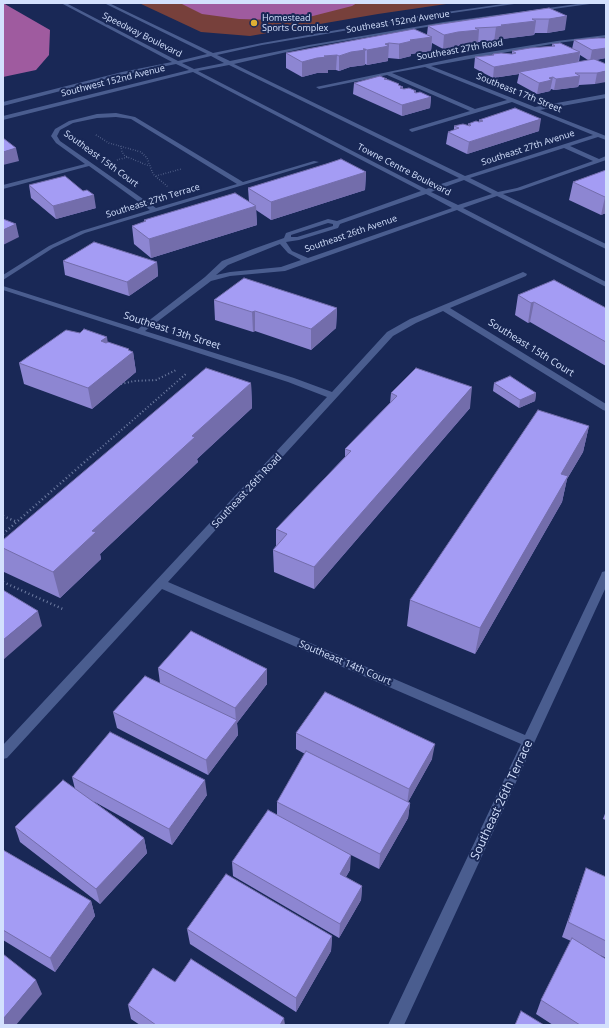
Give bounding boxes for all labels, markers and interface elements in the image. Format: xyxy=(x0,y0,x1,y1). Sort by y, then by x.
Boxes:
street label: Southeast 152nd Avenue xyxy=(345,8,451,36)
street label: Speedway Boulevard xyxy=(101,10,183,60)
place label: Homestead Sports Complex xyxy=(262,13,328,34)
marker: Homestead Sports Complex xyxy=(249,18,259,28)
street label: Southeast 27th Road xyxy=(416,37,504,63)
street label: Southwest 152nd Avenue xyxy=(60,63,166,99)
street label: Southeast 17th Street xyxy=(475,71,563,115)
street label: Southeast 15th Court xyxy=(62,128,140,190)
street label: Southeast 27th Avenue xyxy=(480,128,576,168)
street label: Towne Centre Boulevard xyxy=(355,142,453,198)
street label: Southeast 27th Terrace xyxy=(105,182,201,220)
street label: Southeast 26th Avenue xyxy=(303,213,399,255)
street label: Southeast 13th Street xyxy=(122,310,222,352)
street label: Southeast 15th Court xyxy=(486,317,576,379)
street label: Southeast 26th Road xyxy=(210,451,284,531)
street label: Southeast 14th Court xyxy=(297,638,393,688)
street label: Southeast 26th Terrace xyxy=(468,738,536,862)

